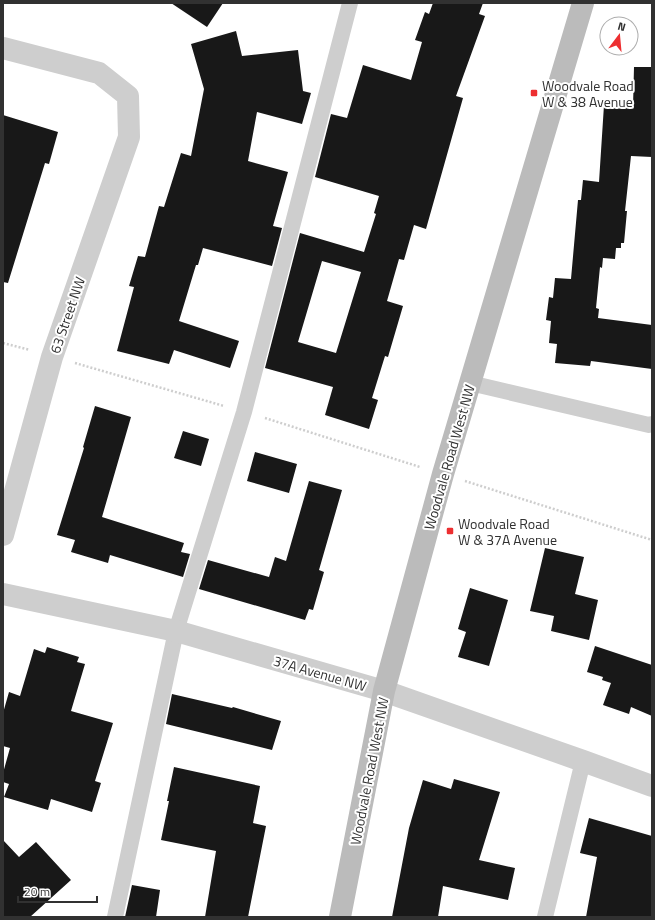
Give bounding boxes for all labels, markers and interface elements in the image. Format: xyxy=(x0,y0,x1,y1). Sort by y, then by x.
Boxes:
north arrow xyxy=(599,16,639,56)
text: N xyxy=(616,18,628,35)
place label: Woodvale Road W & 38 Avenue xyxy=(542,75,634,112)
marker: Woodvale Road W & 38 Avenue xyxy=(529,88,539,98)
street label: 63 Street NW xyxy=(44,274,90,356)
street label: Woodvale Road West NW xyxy=(418,382,480,532)
place label: Woodvale Road W & 37A Avenue xyxy=(458,513,557,550)
marker: Woodvale Road W & 37A Avenue xyxy=(445,526,455,536)
street label: 37A Avenue NW xyxy=(271,650,369,696)
street label: Woodvale Road West NW xyxy=(344,695,394,847)
scale bar xyxy=(18,878,97,904)
text: 20 m xyxy=(24,882,50,901)

